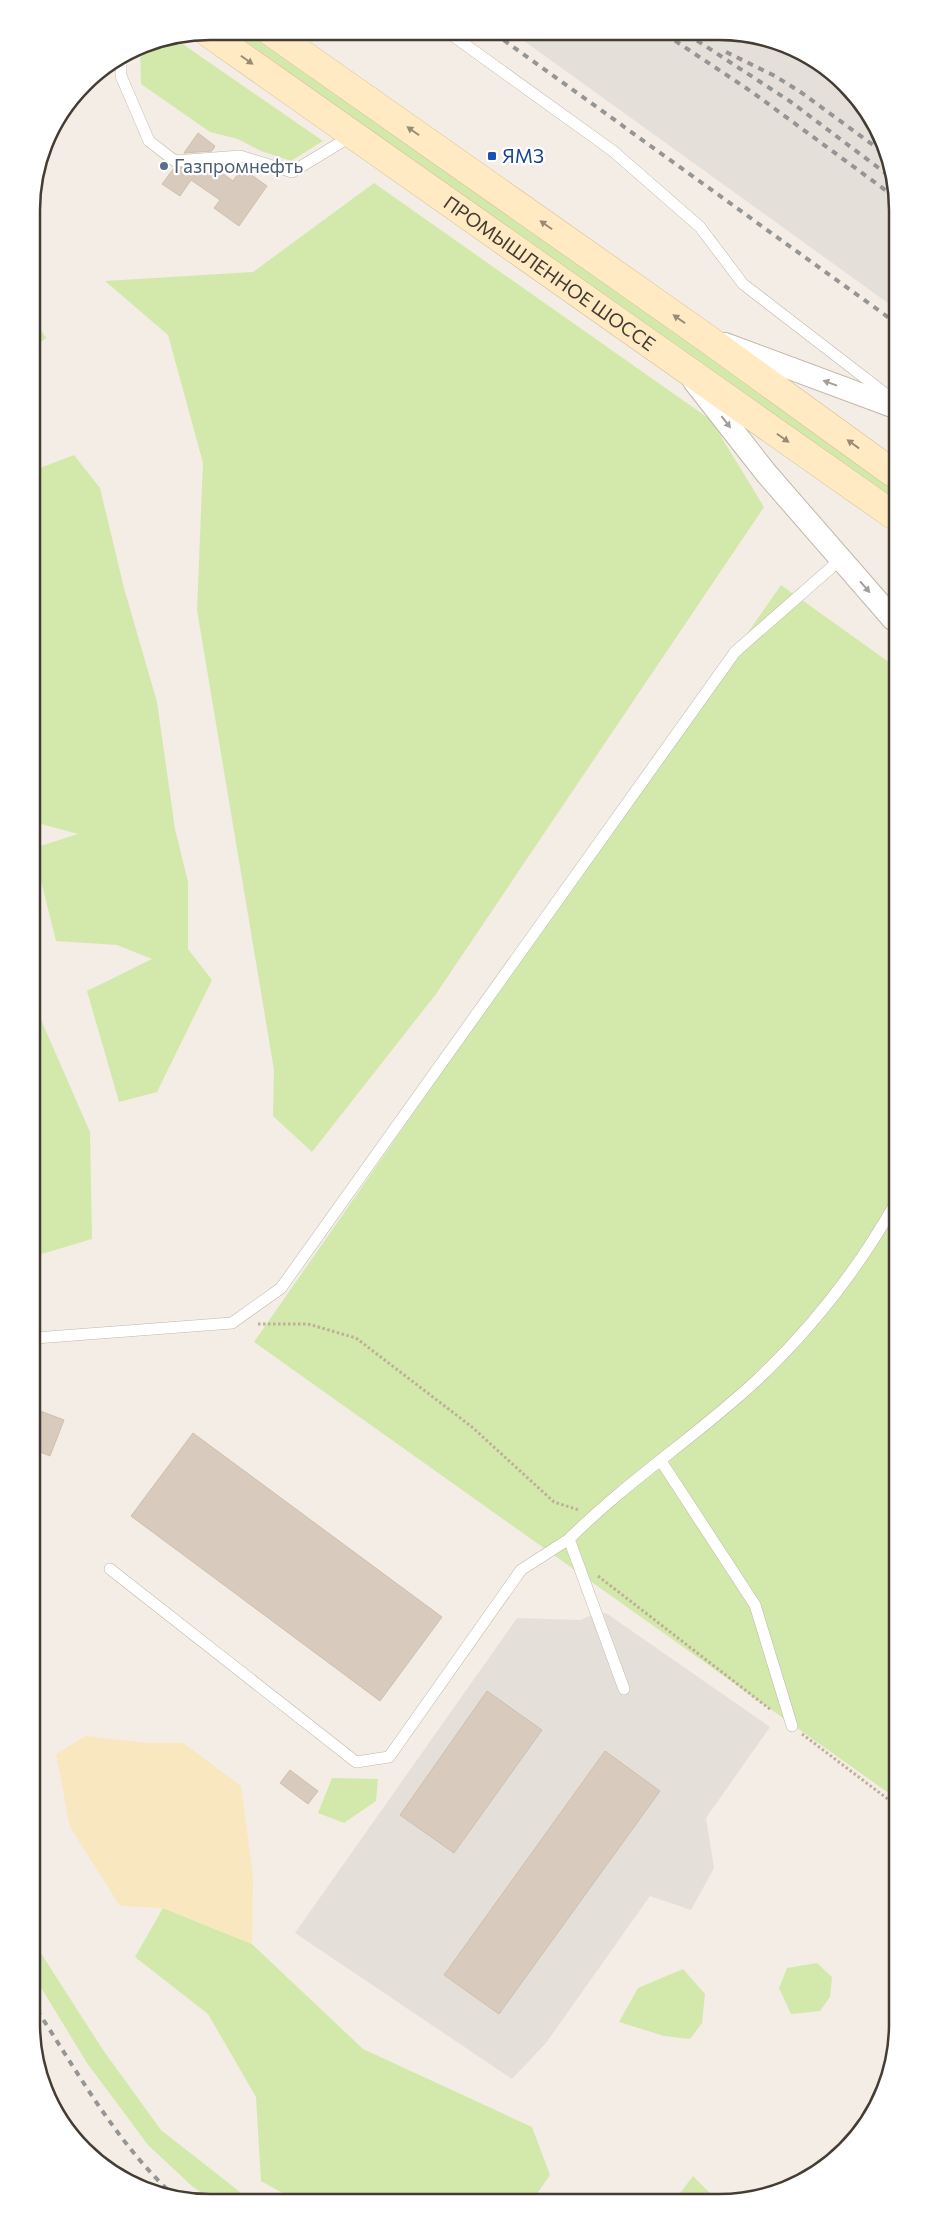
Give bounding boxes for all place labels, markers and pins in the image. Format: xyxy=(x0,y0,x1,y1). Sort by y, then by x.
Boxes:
place label: ЯМЗ xyxy=(502,144,544,167)
marker: ЯМЗ xyxy=(486,150,498,162)
place label: Газпромнефть xyxy=(174,154,304,177)
marker: Газпромнефть xyxy=(158,160,170,172)

